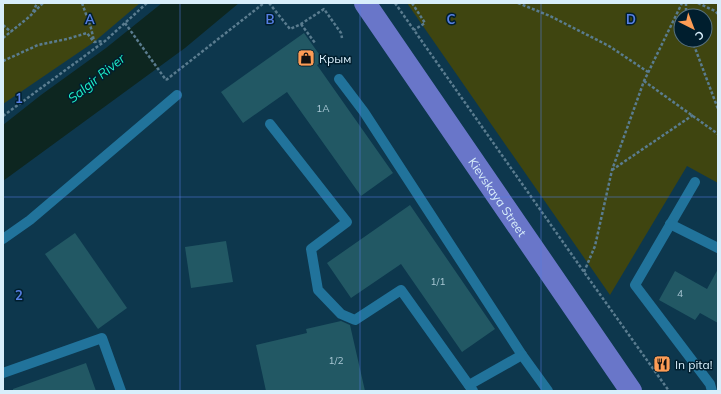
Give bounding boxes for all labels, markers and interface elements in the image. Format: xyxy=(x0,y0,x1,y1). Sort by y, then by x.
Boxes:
north arrow xyxy=(673,8,713,48)
text: A xyxy=(85,11,95,27)
text: B xyxy=(266,11,275,27)
text: C xyxy=(447,11,456,27)
text: D xyxy=(626,11,636,27)
text: С xyxy=(692,28,707,43)
shop icon: Крым xyxy=(296,48,316,68)
water label: Salgir River xyxy=(64,49,129,106)
place label: Крым xyxy=(319,51,351,66)
text: 1 xyxy=(15,90,23,106)
house number: 1А xyxy=(316,102,330,115)
street label: Kievskaya Street xyxy=(466,155,530,239)
house number: 1/1 xyxy=(431,275,445,288)
text: 2 xyxy=(15,287,23,303)
house number: 4 xyxy=(677,287,683,300)
house number: 1/2 xyxy=(329,354,343,367)
restaurant icon: In pita! xyxy=(652,354,672,374)
place label: In pita! xyxy=(675,357,712,372)

